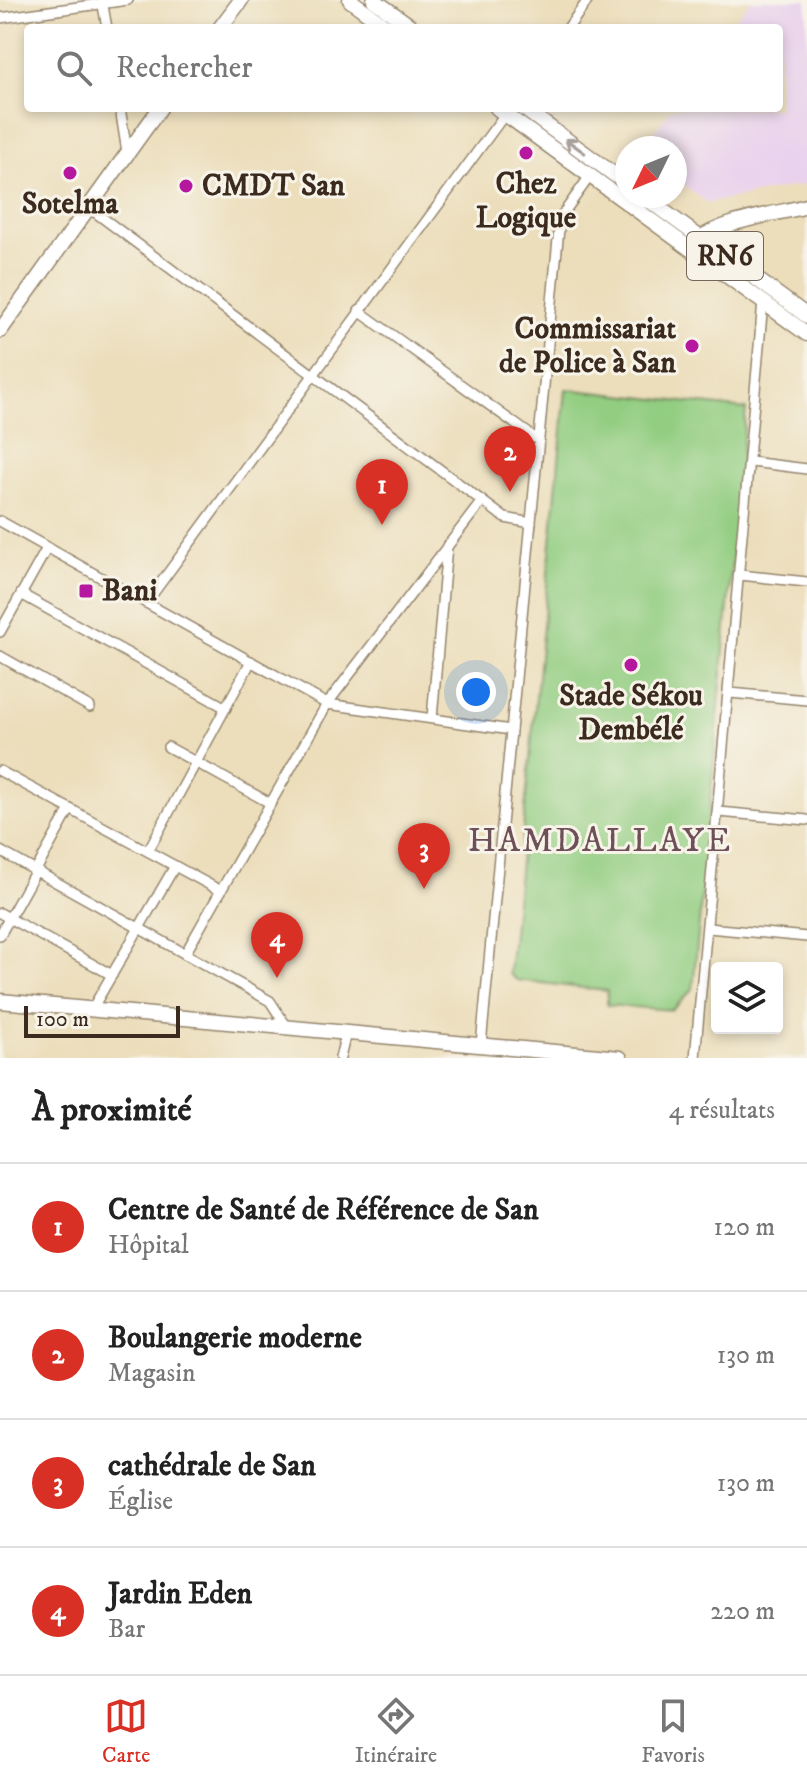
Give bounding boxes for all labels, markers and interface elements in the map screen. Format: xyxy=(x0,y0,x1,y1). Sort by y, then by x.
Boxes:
search box xyxy=(24,24,783,112)
icon: search xyxy=(52,46,96,90)
text: Rechercher xyxy=(116,50,252,87)
north arrow xyxy=(615,136,687,208)
one-way arrow xyxy=(565,138,586,155)
marker: Chez Logique xyxy=(517,144,535,162)
marker: Sotelma xyxy=(61,164,79,182)
place label: Chez Logique xyxy=(476,166,577,237)
place label: CMDT San xyxy=(202,168,345,205)
marker: CMDT San xyxy=(177,177,195,195)
place label: Sotelma xyxy=(22,186,120,223)
road number: RN6 xyxy=(687,232,763,280)
place label: Commissariat de Police à San xyxy=(499,311,676,382)
marker: Commissariat de Police à San xyxy=(683,337,701,355)
pin: 2 xyxy=(484,426,536,492)
pin: 1 xyxy=(356,459,408,525)
place label: Bani xyxy=(102,573,157,610)
marker: Bani xyxy=(77,582,95,600)
marker: Stade Sékou Dembélé xyxy=(622,656,640,674)
your location xyxy=(456,672,496,712)
place label: Stade Sékou Dembélé xyxy=(559,678,703,749)
district label: HAMDALLAYE xyxy=(468,820,732,862)
pin: 3 xyxy=(398,823,450,889)
pin: 4 xyxy=(251,912,303,978)
map controls xyxy=(711,962,783,1034)
button: layers xyxy=(711,962,783,1034)
scale bar xyxy=(24,1002,180,1038)
text: 100 m xyxy=(36,1006,89,1033)
text: À proximité xyxy=(32,1089,192,1131)
text: 4 résultats xyxy=(669,1094,775,1127)
text: Centre de Santé de Référence de San xyxy=(108,1192,539,1229)
text: 1 xyxy=(53,1211,63,1244)
text: 120 m xyxy=(714,1211,775,1244)
text: Hôpital xyxy=(108,1229,189,1262)
text: Boulangerie moderne xyxy=(108,1320,362,1357)
text: 2 xyxy=(52,1339,64,1372)
text: 130 m xyxy=(717,1339,775,1372)
text: Magasin xyxy=(108,1357,195,1390)
text: cathédrale de San xyxy=(108,1448,316,1485)
text: 3 xyxy=(53,1467,63,1500)
text: 130 m xyxy=(717,1467,775,1500)
text: Église xyxy=(108,1485,173,1518)
text: Jardin Eden xyxy=(108,1576,252,1613)
text: 4 xyxy=(51,1595,65,1628)
text: 220 m xyxy=(710,1595,775,1628)
text: Bar xyxy=(108,1613,145,1646)
tab: Carte xyxy=(102,1694,150,1769)
tab: Itinéraire xyxy=(355,1694,437,1769)
tab: Favoris xyxy=(641,1694,705,1769)

